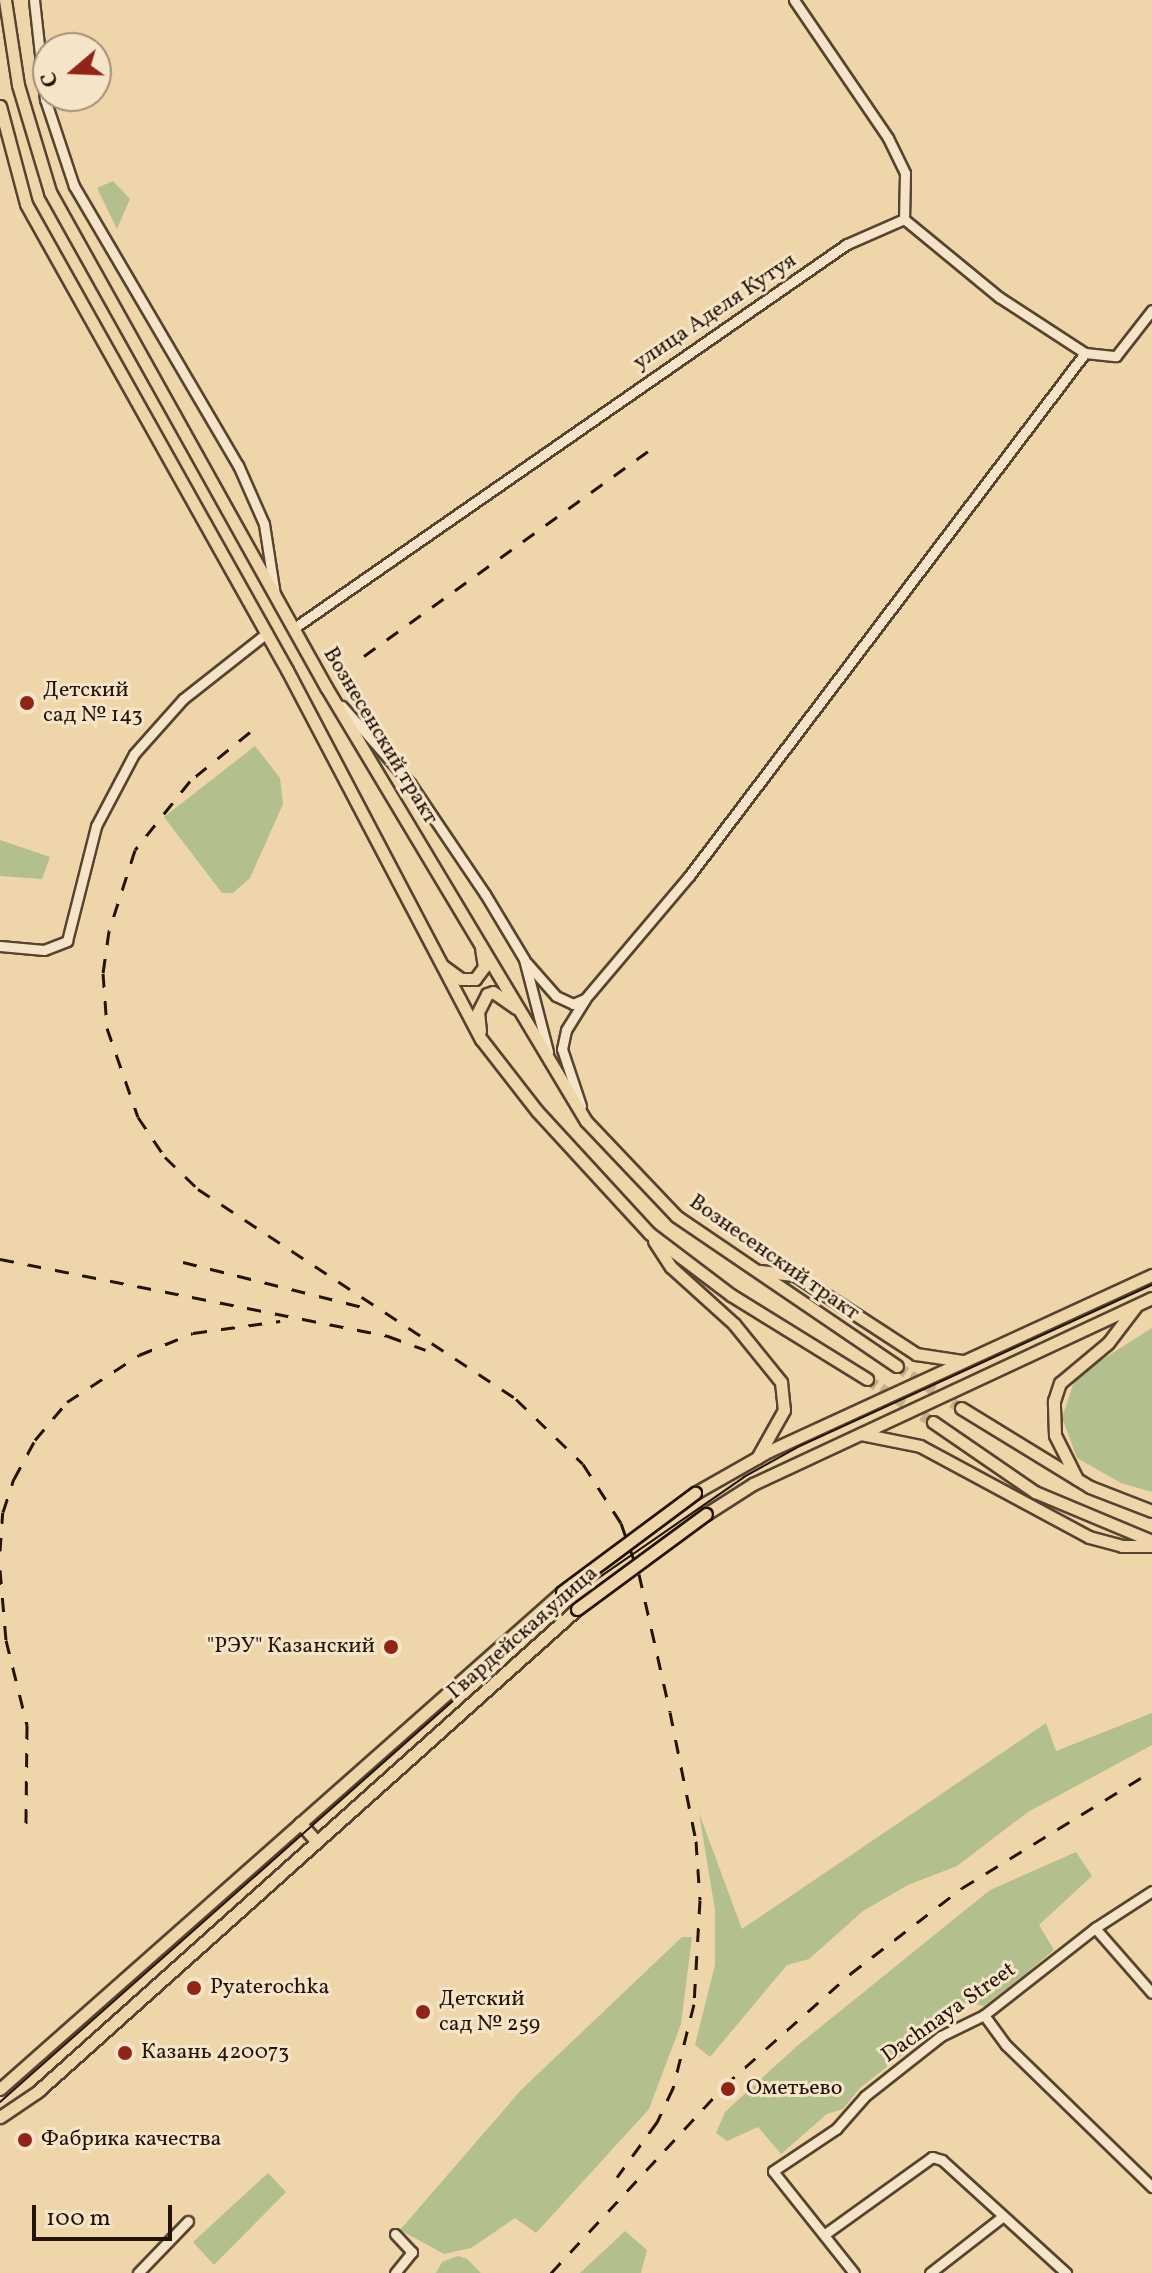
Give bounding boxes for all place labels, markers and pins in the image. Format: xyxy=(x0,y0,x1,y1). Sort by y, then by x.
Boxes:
place label: Детский сад № 143 xyxy=(43,677,143,728)
marker: Детский сад № 143 xyxy=(18,694,36,712)
place label: "РЭУ" Казанский xyxy=(207,1634,375,1660)
marker: "РЭУ" Казанский xyxy=(382,1638,400,1656)
place label: Pyaterochka xyxy=(210,1975,330,2001)
marker: Pyaterochka xyxy=(185,1979,203,1997)
place label: Детский сад № 259 xyxy=(439,1986,540,2038)
marker: Детский сад № 259 xyxy=(414,2003,432,2021)
place label: Казань 420073 xyxy=(141,2040,289,2066)
marker: Казань 420073 xyxy=(116,2044,134,2062)
place label: Ометьево xyxy=(746,2076,842,2102)
marker: Ометьево xyxy=(717,2078,739,2100)
place label: Фабрика качества xyxy=(41,2127,222,2153)
marker: Фабрика качества xyxy=(16,2131,34,2149)

